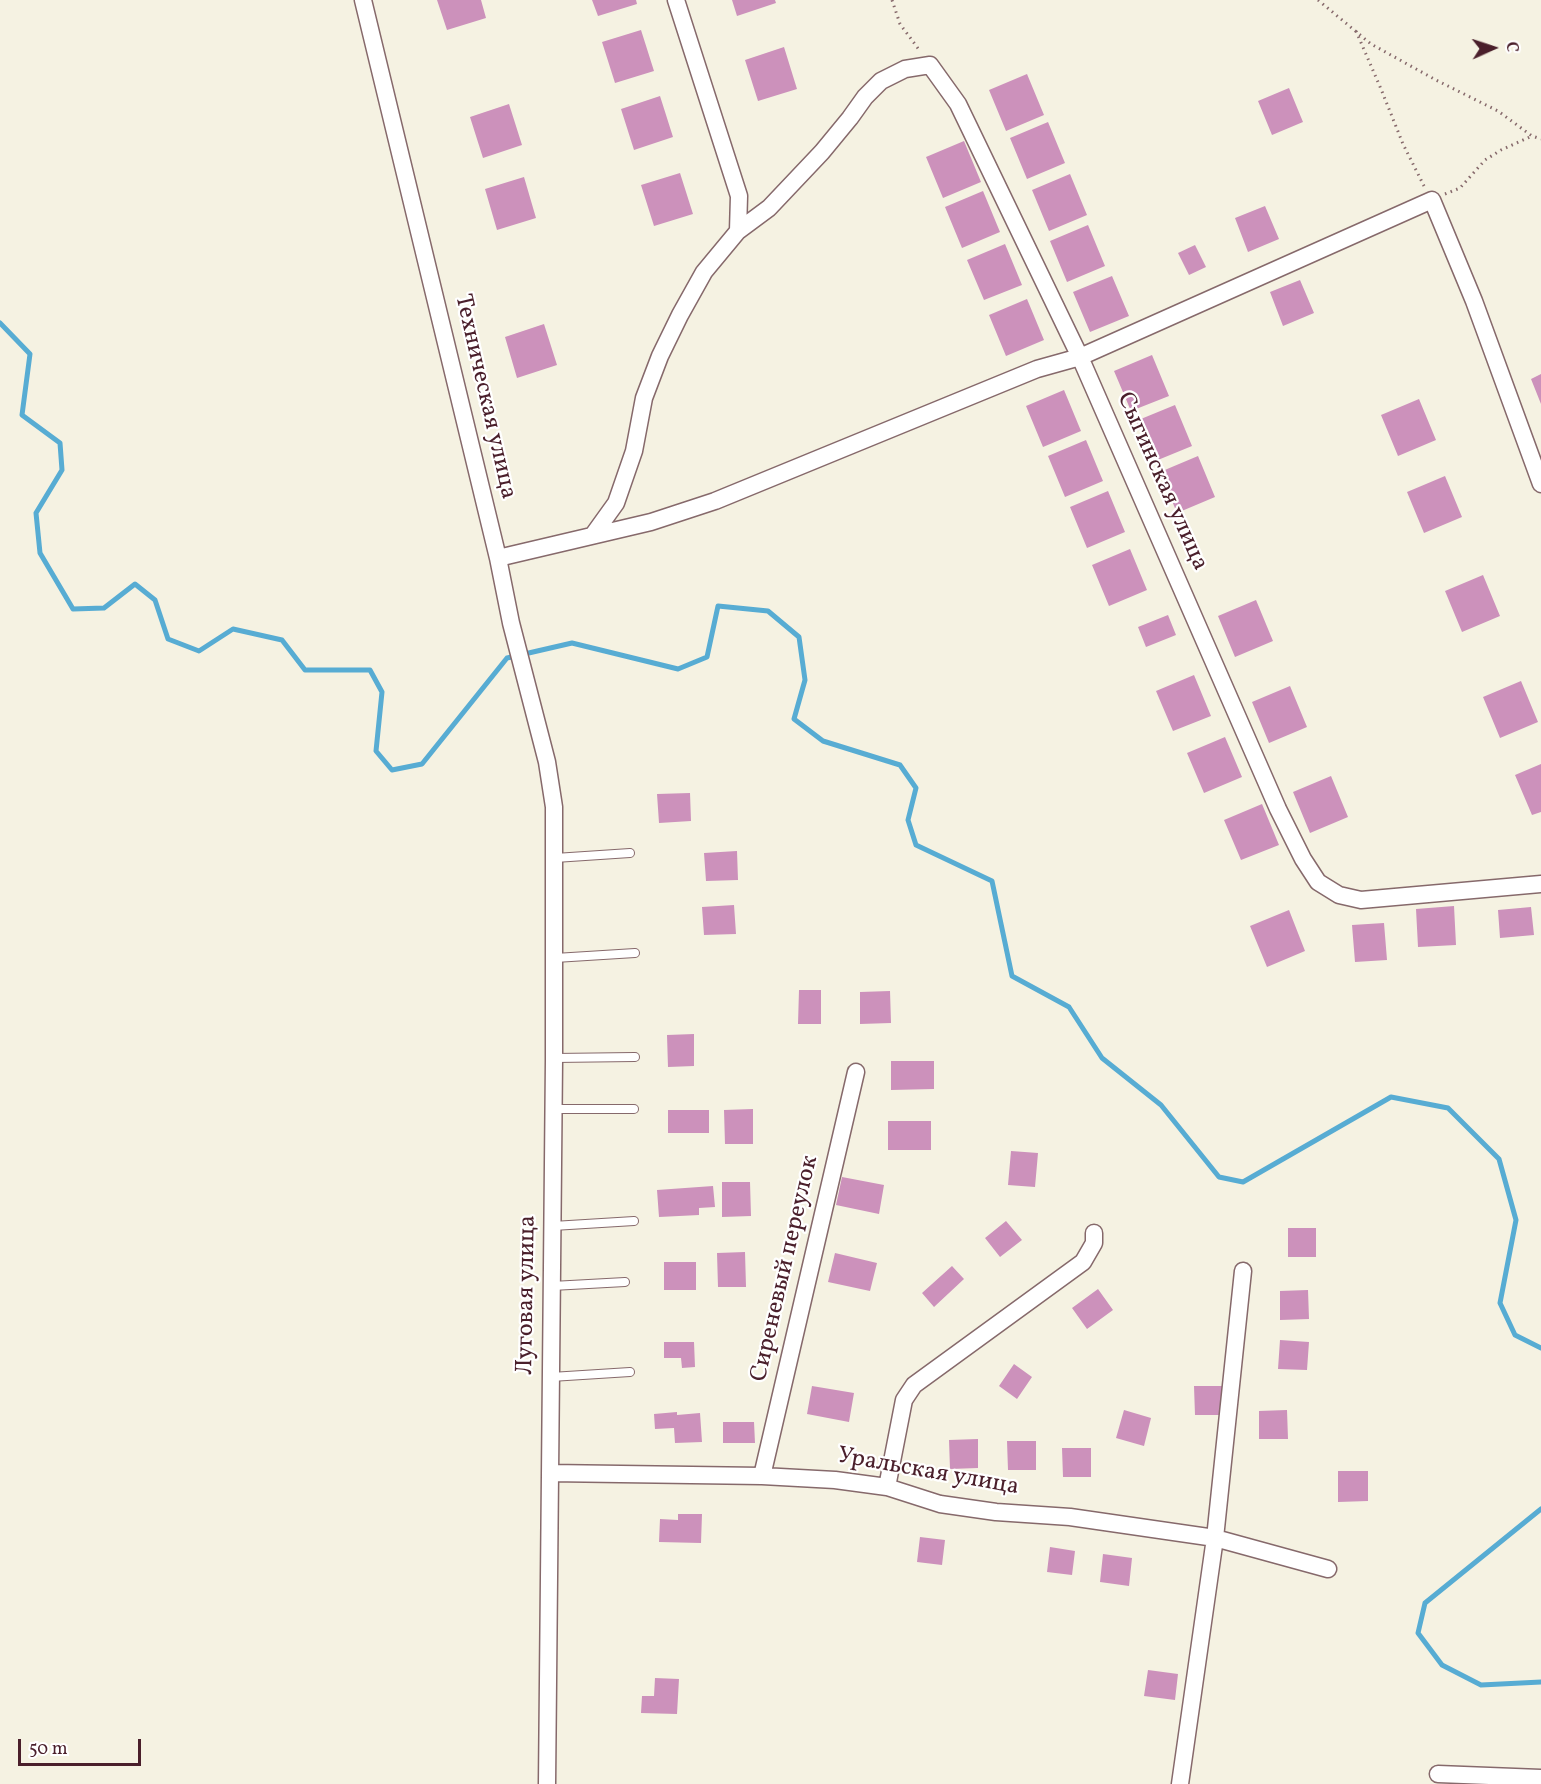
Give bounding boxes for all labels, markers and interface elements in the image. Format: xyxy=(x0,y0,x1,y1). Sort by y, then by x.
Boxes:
north arrow xyxy=(1463,18,1523,78)
text: С xyxy=(1500,41,1522,53)
street label: Техническая улица xyxy=(446,292,522,502)
street label: Сыгинская улица xyxy=(1109,388,1213,576)
street label: Сиреневый переулок xyxy=(746,1153,826,1385)
street label: Луговая улица xyxy=(512,1215,544,1375)
street label: Уральская улица xyxy=(835,1443,1021,1503)
scale bar xyxy=(21,1727,144,1765)
text: 50 m xyxy=(29,1737,68,1762)

